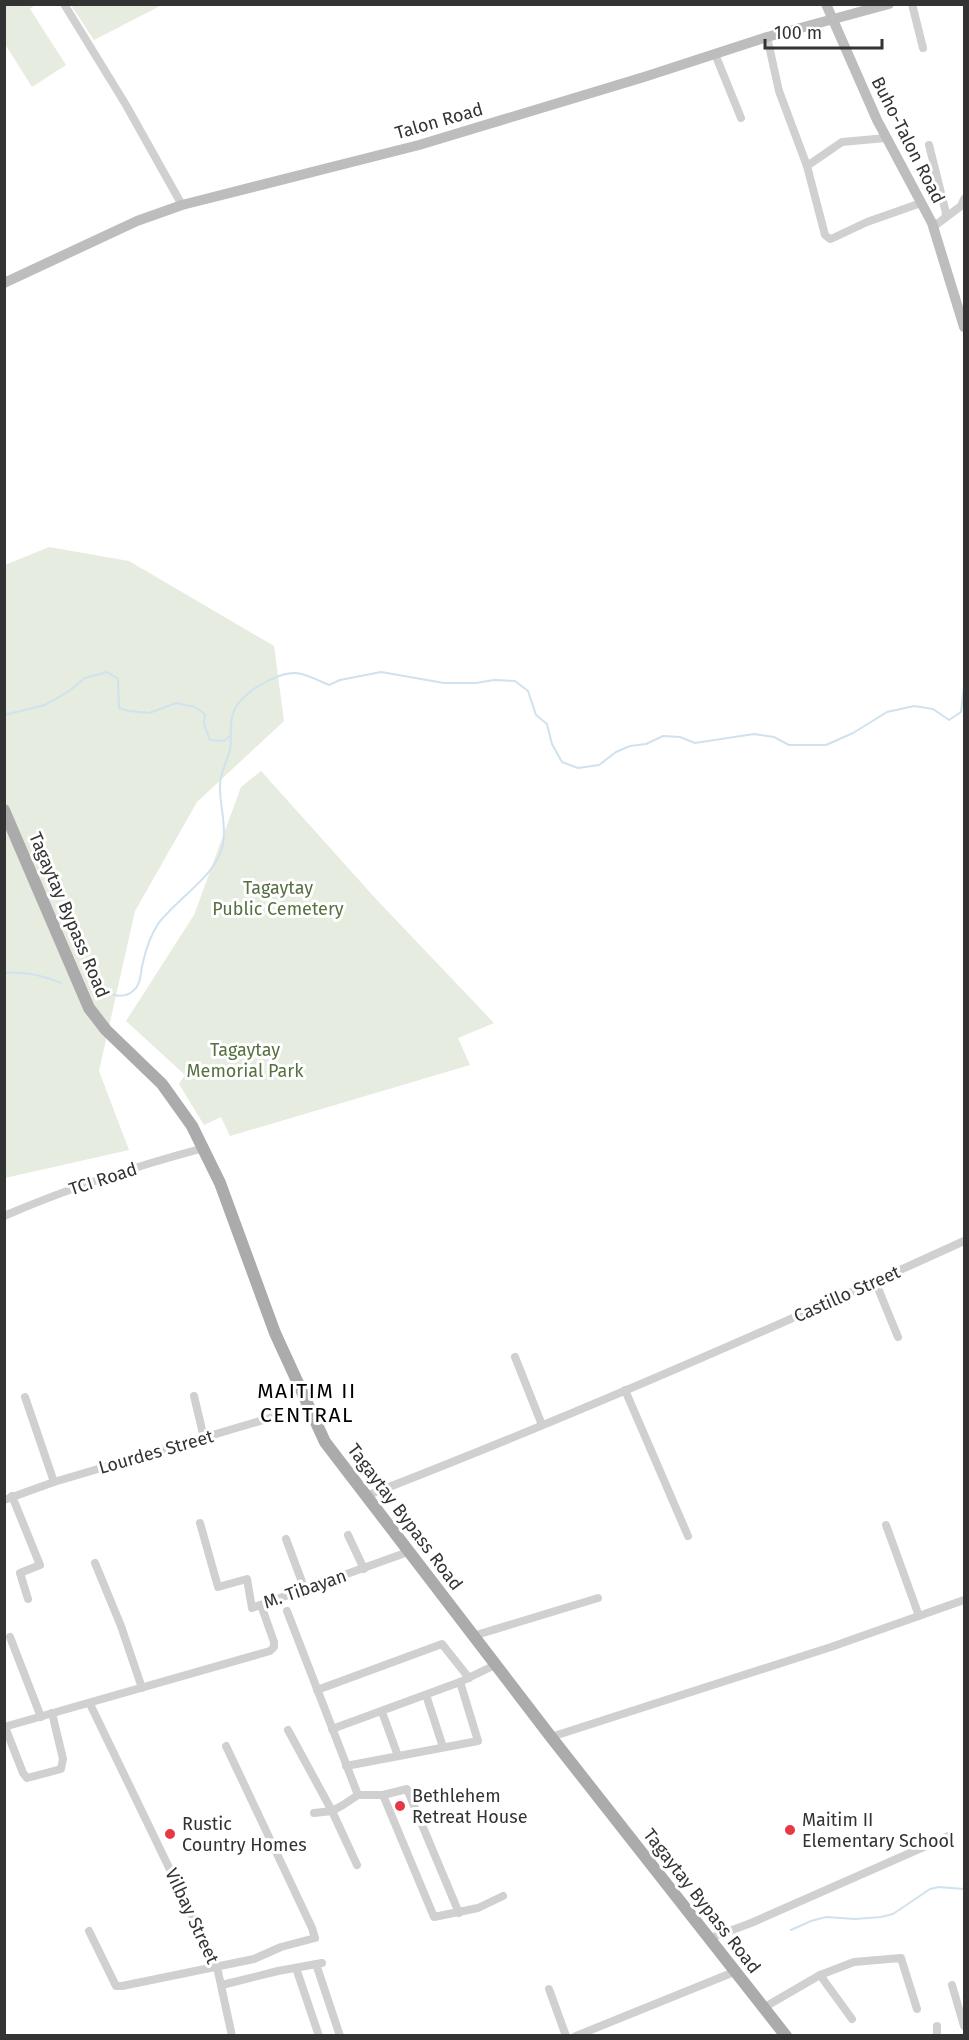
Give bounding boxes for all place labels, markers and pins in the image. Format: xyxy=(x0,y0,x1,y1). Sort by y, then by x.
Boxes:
place label: Bethlehem Retreat House xyxy=(412,1785,527,1828)
marker: Bethlehem Retreat House xyxy=(393,1799,407,1813)
place label: Maitim II Elementary School xyxy=(802,1809,954,1852)
place label: Rustic Country Homes xyxy=(182,1813,307,1856)
marker: Maitim II Elementary School xyxy=(783,1823,797,1837)
marker: Rustic Country Homes xyxy=(163,1827,177,1841)

